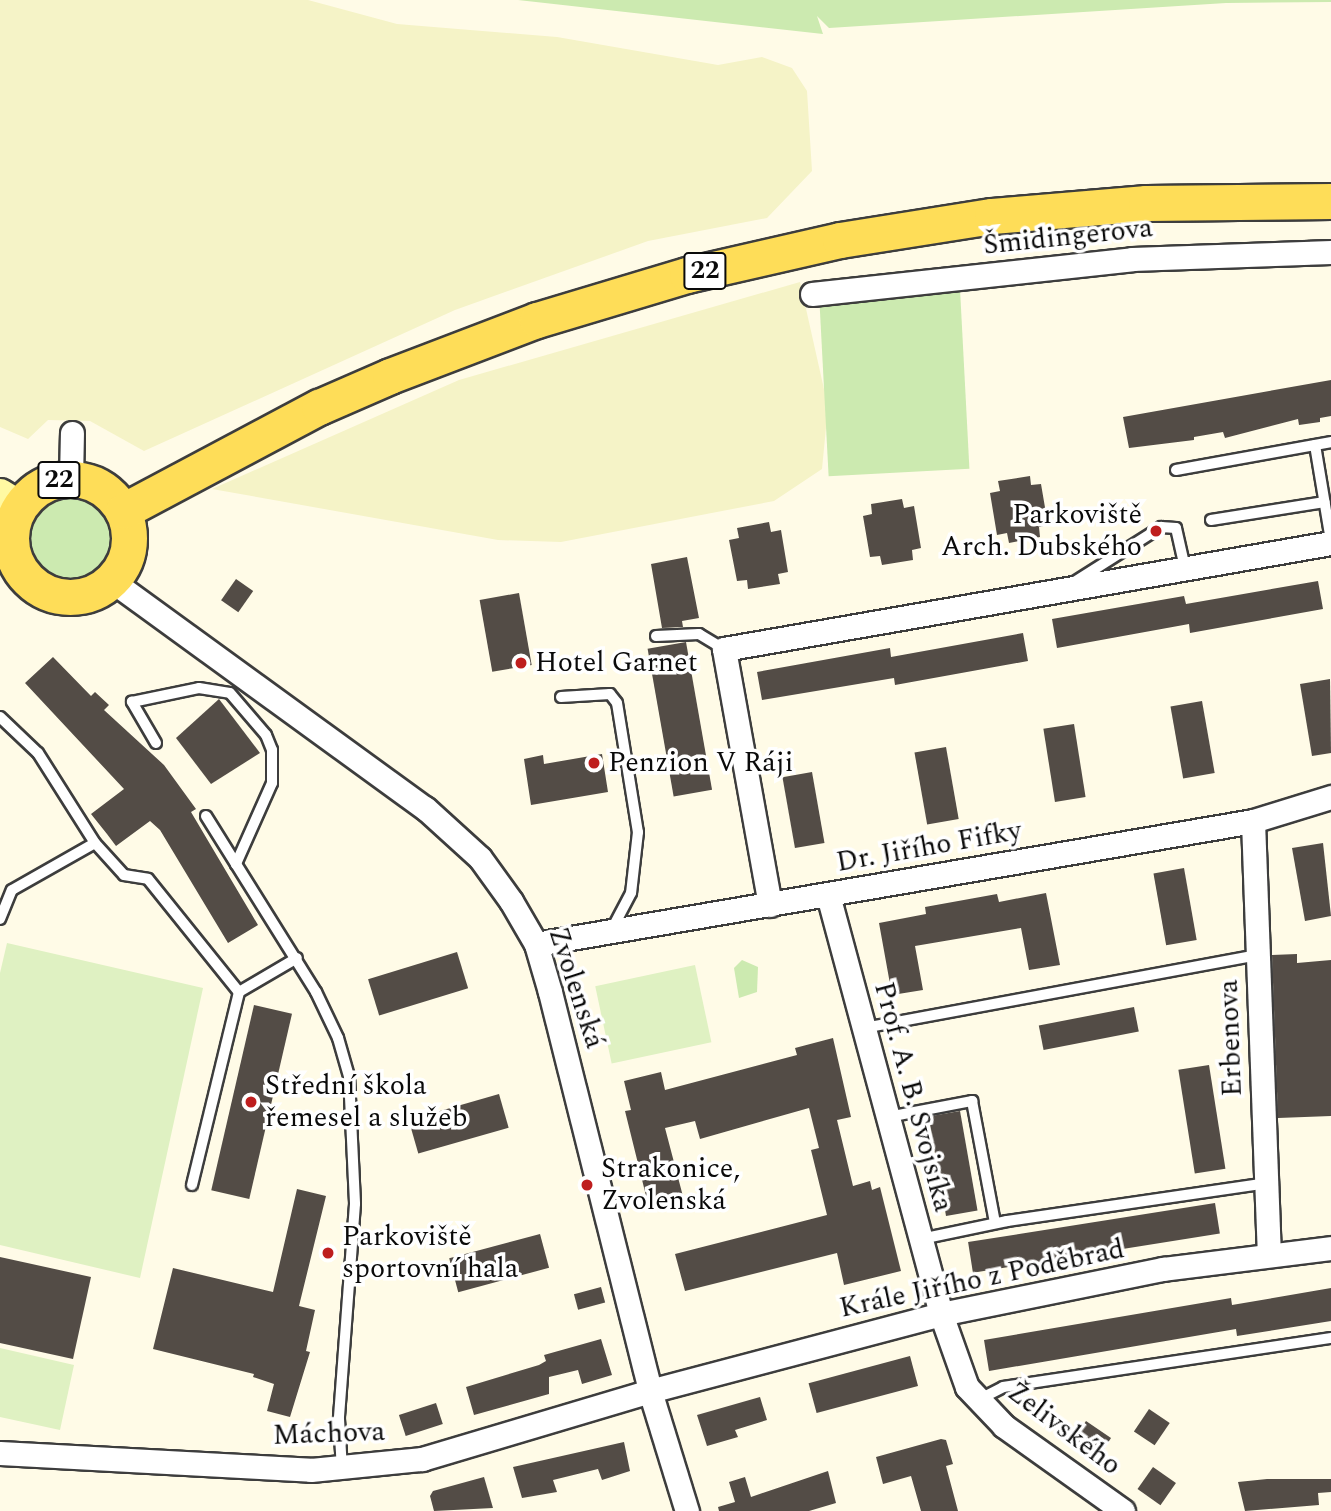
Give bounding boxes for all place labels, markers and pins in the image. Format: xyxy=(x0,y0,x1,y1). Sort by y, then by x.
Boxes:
place label: Parkoviště Arch. Dubského xyxy=(941,498,1142,564)
marker: Parkoviště Arch. Dubského xyxy=(1148,523,1164,539)
place label: Hotel Garnet xyxy=(535,646,698,680)
marker: Hotel Garnet xyxy=(513,655,529,671)
place label: Penzion V Ráji xyxy=(608,746,793,780)
marker: Penzion V Ráji xyxy=(586,755,602,771)
place label: Střední škola řemesel a služeb xyxy=(265,1069,467,1135)
marker: Střední škola řemesel a služeb xyxy=(243,1094,259,1110)
place label: Strakonice, Zvolenská xyxy=(601,1152,740,1218)
marker: Strakonice, Zvolenská xyxy=(579,1177,595,1193)
place label: Parkoviště sportovní hala xyxy=(342,1220,518,1286)
marker: Parkoviště sportovní hala xyxy=(320,1245,336,1261)

